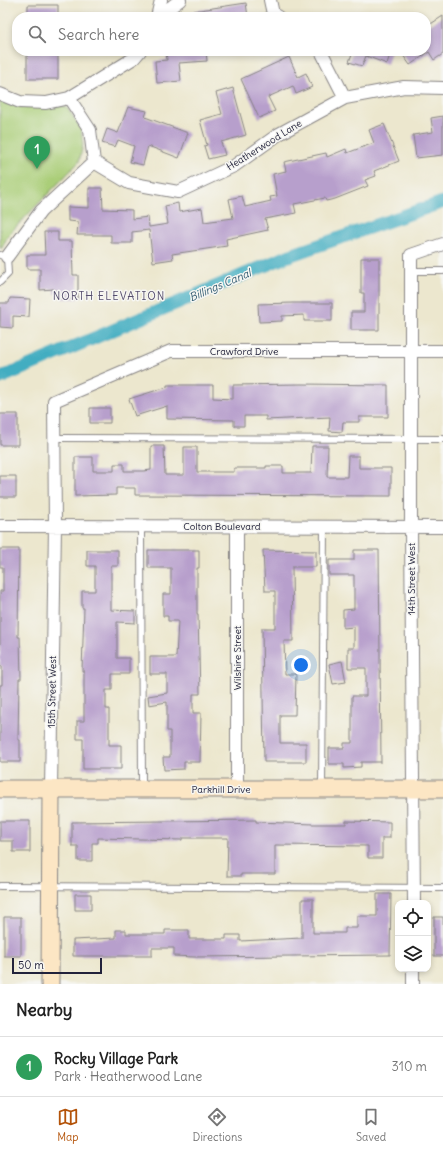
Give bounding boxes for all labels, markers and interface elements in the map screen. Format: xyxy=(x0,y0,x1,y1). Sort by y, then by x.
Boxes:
search box xyxy=(12,12,431,56)
icon: search xyxy=(26,23,48,45)
text: Search here xyxy=(58,25,139,44)
street label: Heatherwood Lane xyxy=(224,117,304,173)
pin: 1 xyxy=(24,136,50,169)
water label: Billings Canal xyxy=(187,265,254,304)
district label: NORTH ELEVATION xyxy=(53,289,165,303)
street label: Crawford Drive xyxy=(210,345,278,358)
street label: Colton Boulevard xyxy=(183,520,261,533)
street label: 14th Street West xyxy=(405,542,418,615)
street label: Wilshire Street xyxy=(231,625,244,690)
street label: 15th Street West xyxy=(45,655,59,728)
your location xyxy=(291,655,311,675)
street label: Parkhill Drive xyxy=(191,783,251,796)
map controls xyxy=(395,900,431,972)
button: locate xyxy=(395,900,431,936)
button: layers xyxy=(395,936,431,972)
scale bar xyxy=(12,956,102,975)
text: 50 m xyxy=(18,958,44,972)
text: Nearby xyxy=(16,999,72,1021)
text: Rocky Village Park xyxy=(54,1049,178,1068)
text: 1 xyxy=(26,1058,32,1075)
text: 310 m xyxy=(392,1058,427,1075)
text: Park · Heatherwood Lane xyxy=(54,1068,202,1085)
tab: Map xyxy=(57,1106,79,1144)
tab: Directions xyxy=(193,1106,242,1144)
tab: Saved xyxy=(356,1106,386,1144)

